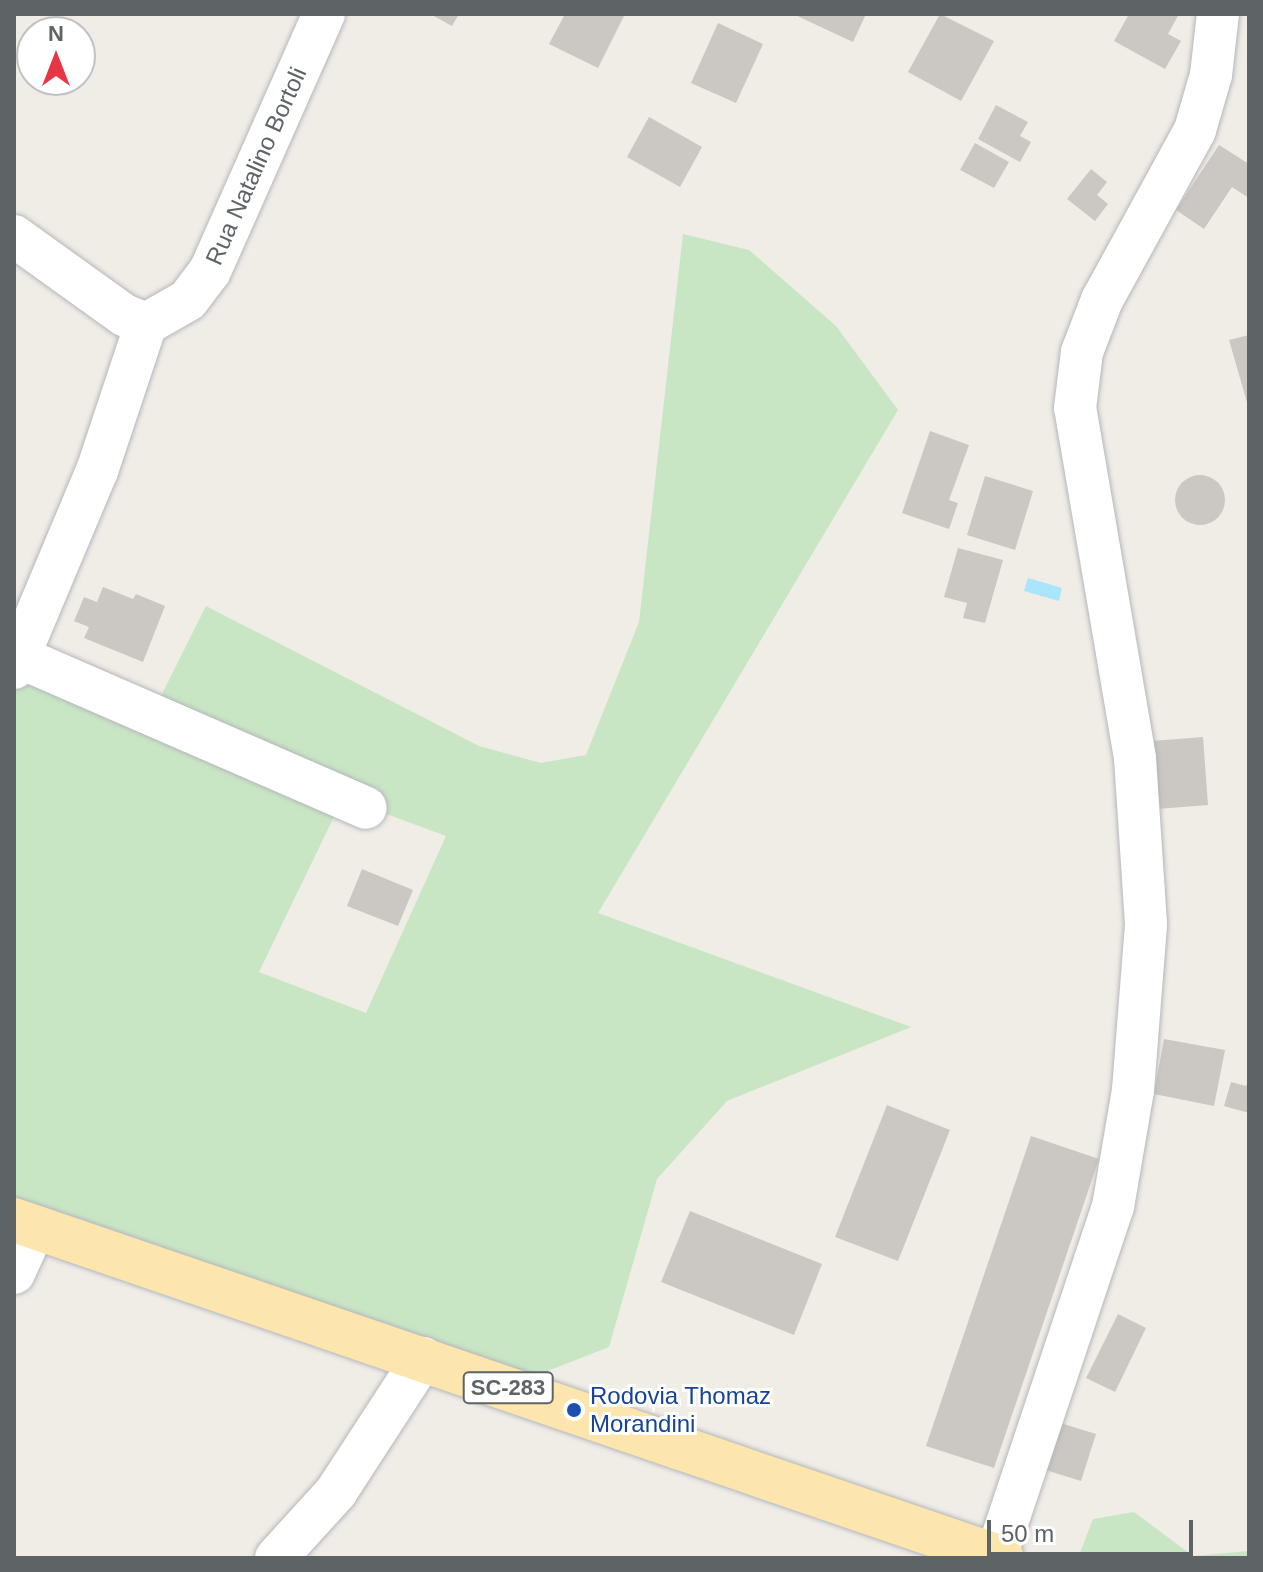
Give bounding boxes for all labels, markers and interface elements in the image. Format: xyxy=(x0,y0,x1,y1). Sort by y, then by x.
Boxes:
north arrow xyxy=(16,16,96,96)
text: N xyxy=(48,21,64,46)
street label: Rua Natalino Bortoli xyxy=(199,63,313,269)
road number: SC-283 xyxy=(462,1370,554,1406)
place label: Rodovia Thomaz Morandini xyxy=(590,1382,771,1438)
marker: Rodovia Thomaz Morandini xyxy=(565,1401,583,1419)
scale bar xyxy=(991,1504,1197,1554)
text: 50 m xyxy=(1001,1520,1054,1547)

